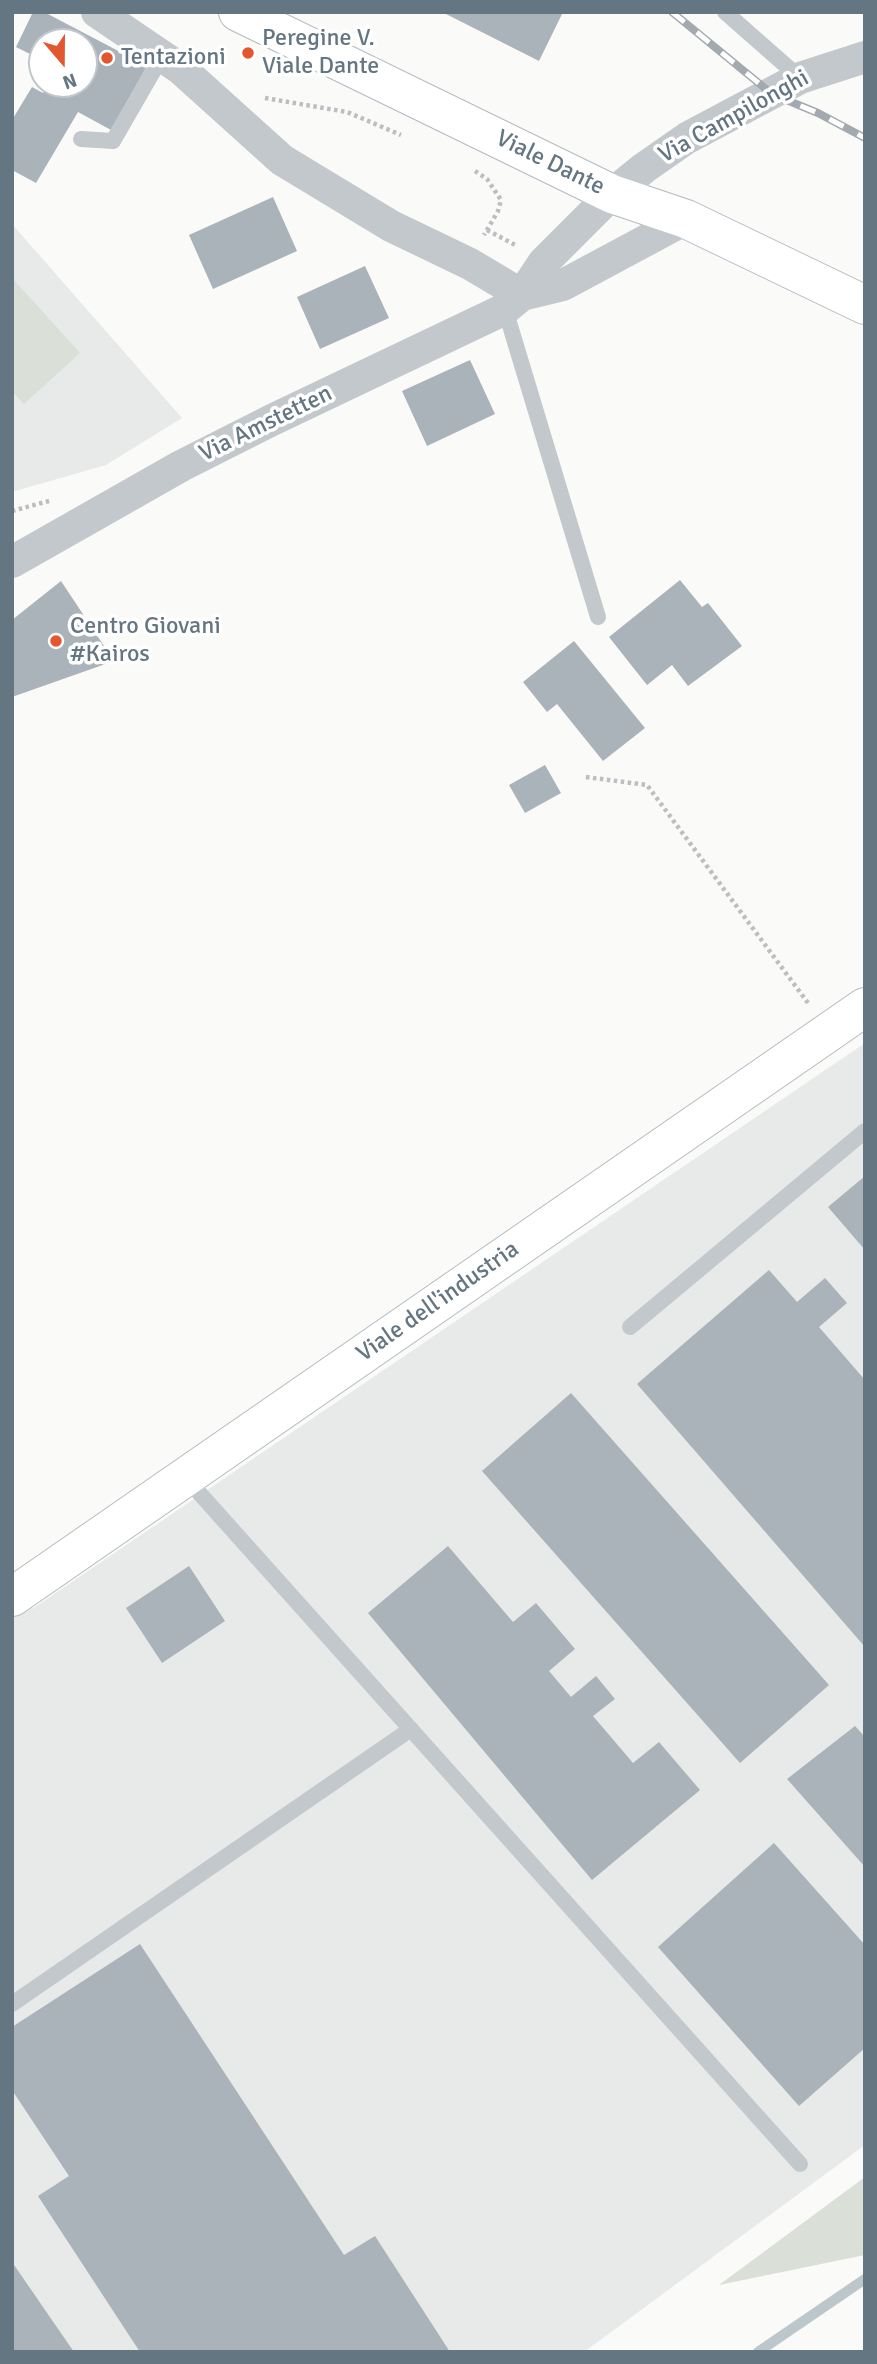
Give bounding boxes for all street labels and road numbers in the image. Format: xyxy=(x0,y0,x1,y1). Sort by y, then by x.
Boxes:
street label: Via Campilonghi xyxy=(654,64,814,170)
street label: Viale Dante xyxy=(491,124,609,202)
street label: Via Amstetten xyxy=(195,380,337,468)
street label: Viale dell'industria xyxy=(351,1235,525,1369)

